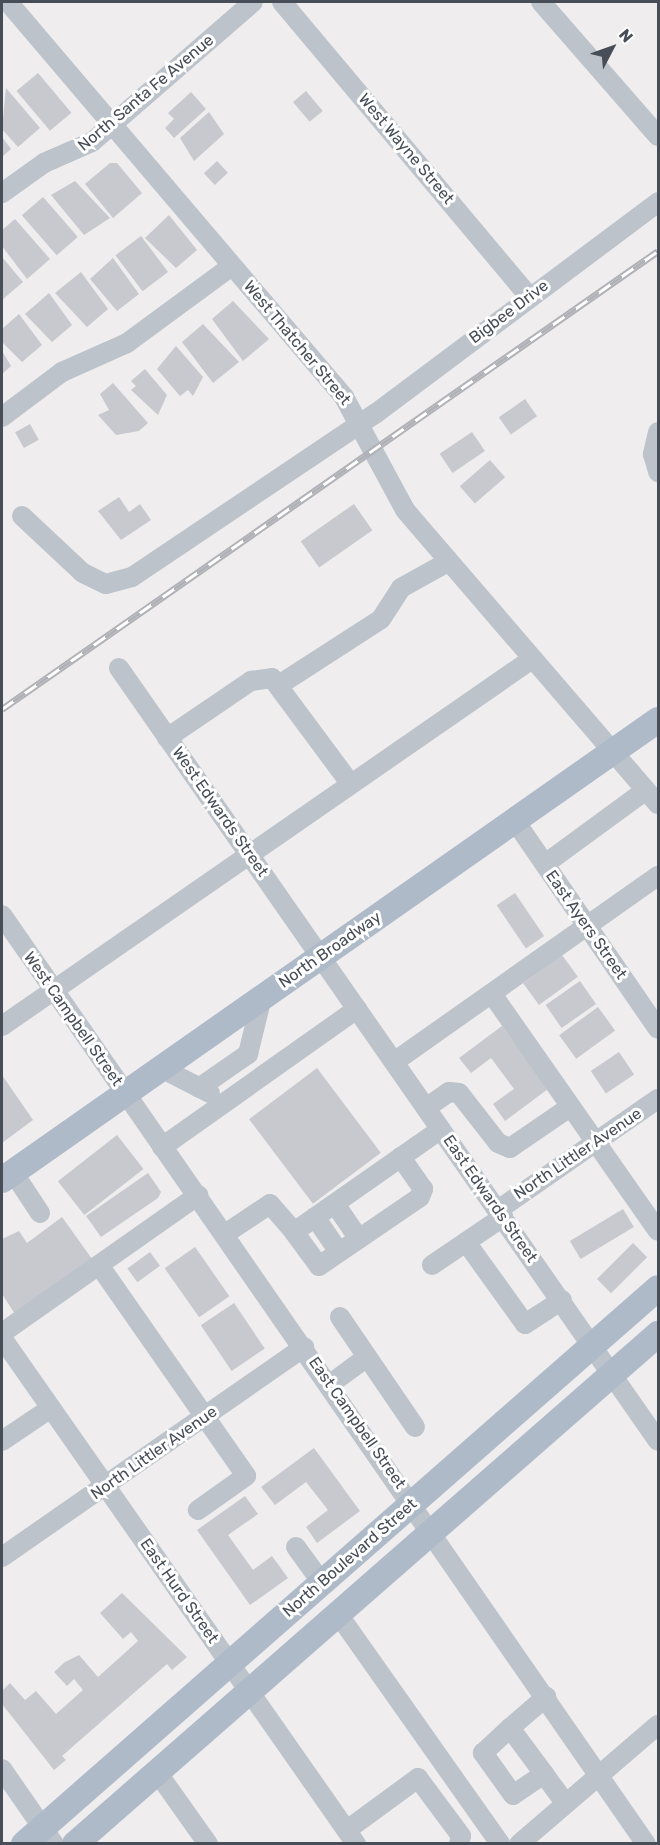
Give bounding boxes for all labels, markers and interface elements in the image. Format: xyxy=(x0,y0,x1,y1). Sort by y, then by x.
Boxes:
north arrow xyxy=(582,18,642,78)
text: N xyxy=(615,25,637,46)
street label: North Santa Fe Avenue xyxy=(74,30,218,156)
street label: West Wayne Street xyxy=(354,90,458,208)
street label: Bigbee Drive xyxy=(466,276,552,348)
street label: West Thatcher Street xyxy=(239,277,355,409)
street label: West Edwards Street xyxy=(168,743,272,881)
street label: East Ayers Street xyxy=(541,867,631,983)
street label: North Broadway xyxy=(275,908,385,992)
street label: West Campbell Street xyxy=(19,948,127,1090)
street label: North Littler Avenue xyxy=(510,1104,646,1204)
street label: East Edwards Street xyxy=(439,1132,541,1266)
street label: East Campbell Street xyxy=(304,1353,410,1493)
street label: North Littler Avenue xyxy=(87,1402,221,1504)
street label: North Boulevard Street xyxy=(279,1495,421,1621)
street label: East Hurd Street xyxy=(136,1535,222,1647)

